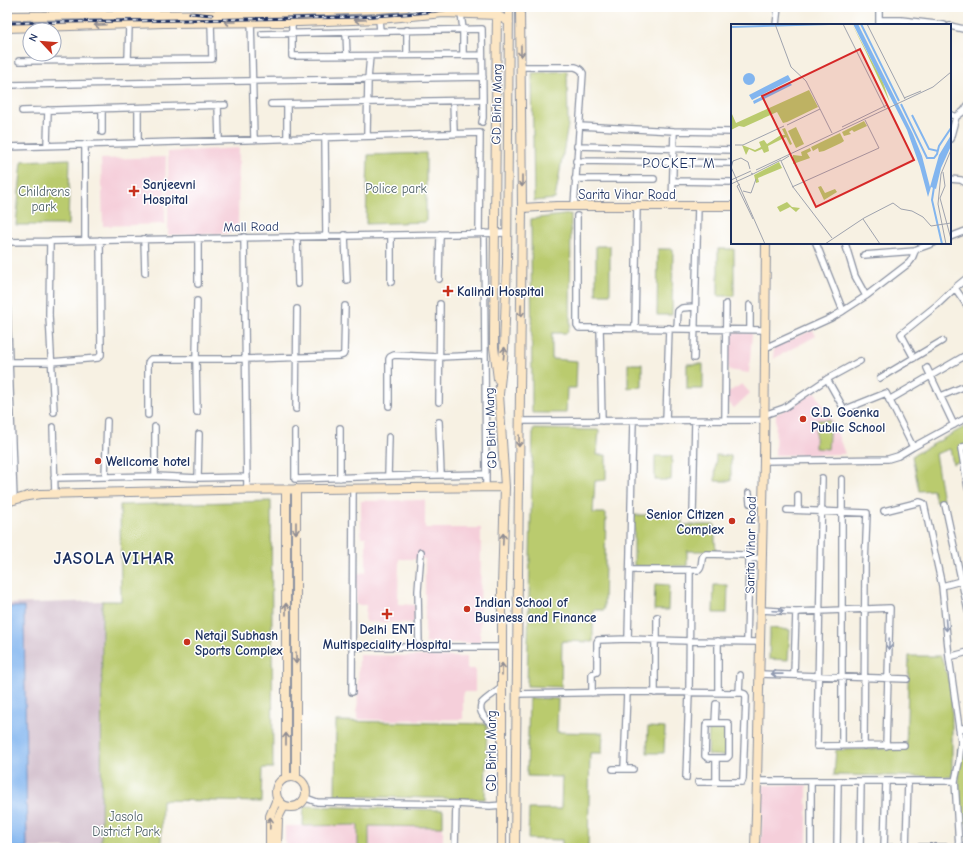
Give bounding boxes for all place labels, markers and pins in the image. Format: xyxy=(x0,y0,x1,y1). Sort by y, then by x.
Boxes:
place label: Sanjeevni Hospital xyxy=(143,177,196,207)
marker: Sanjeevni Hospital xyxy=(128,185,140,197)
place label: Kalindi Hospital xyxy=(457,284,544,299)
marker: Kalindi Hospital xyxy=(442,285,454,297)
place label: G.D. Goenka Public School xyxy=(811,405,885,435)
marker: G.D. Goenka Public School xyxy=(798,414,808,424)
place label: Wellcome hotel xyxy=(106,454,190,469)
marker: Wellcome hotel xyxy=(93,456,103,466)
place label: Senior Citizen Complex xyxy=(647,507,725,537)
marker: Senior Citizen Complex xyxy=(727,516,737,526)
place label: Indian School of Business and Finance xyxy=(475,595,597,625)
marker: Indian School of Business and Finance xyxy=(462,604,472,614)
marker: Delhi ENT Multispeciality Hospital xyxy=(381,608,393,620)
place label: Delhi ENT Multispeciality Hospital xyxy=(323,622,451,652)
place label: Netaji Subhash Sports Complex xyxy=(195,628,283,658)
marker: Netaji Subhash Sports Complex xyxy=(182,637,192,647)

